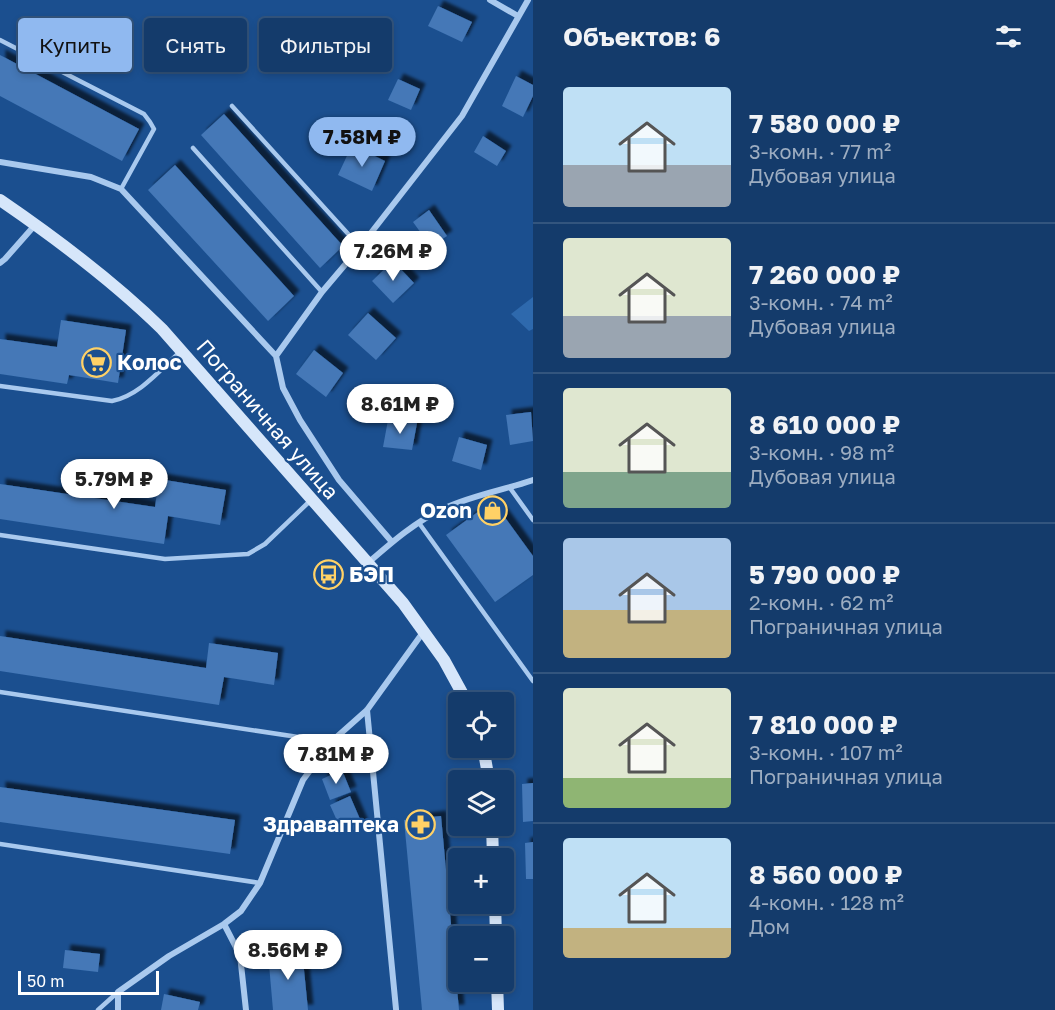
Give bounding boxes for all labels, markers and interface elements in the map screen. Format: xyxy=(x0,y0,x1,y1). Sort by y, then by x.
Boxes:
chip: Купить xyxy=(18,18,132,72)
chip: Снять xyxy=(144,18,247,72)
chip: Фильтры xyxy=(259,18,392,72)
icon: filters xyxy=(992,20,1025,53)
text: Объектов: 6 xyxy=(563,21,721,52)
text: 7 580 000 ₽ xyxy=(749,108,900,139)
icon: home xyxy=(611,111,683,183)
pin: 7.58M ₽ xyxy=(307,117,417,168)
text: 7.58M ₽ xyxy=(323,124,401,148)
text: 3-комн. · 77 m² xyxy=(749,139,891,163)
text: Дубовая улица xyxy=(749,163,896,187)
pin: 7.26M ₽ xyxy=(338,231,448,282)
text: 7.26M ₽ xyxy=(354,238,432,262)
text: 7 260 000 ₽ xyxy=(749,259,900,290)
icon: home xyxy=(611,262,683,334)
text: 3-комн. · 74 m² xyxy=(749,290,893,314)
text: Дубовая улица xyxy=(749,314,896,338)
street label: Пограничная улица xyxy=(191,334,345,504)
supermarket icon: Колос xyxy=(80,346,112,378)
place label: Колос xyxy=(117,349,182,375)
pin: 8.61M ₽ xyxy=(345,384,455,435)
text: 8.61M ₽ xyxy=(361,391,439,415)
text: 8 610 000 ₽ xyxy=(749,409,900,440)
icon: home xyxy=(611,412,683,484)
text: 3-комн. · 98 m² xyxy=(749,440,894,464)
pin: 5.79M ₽ xyxy=(59,459,169,510)
text: Дубовая улица xyxy=(749,464,896,488)
text: 5.79M ₽ xyxy=(75,466,153,490)
shop icon: Ozon xyxy=(477,494,509,526)
place label: Ozon xyxy=(420,497,472,523)
bus stop icon: БЭП xyxy=(312,558,344,590)
text: 5 790 000 ₽ xyxy=(749,559,900,590)
place label: БЭП xyxy=(349,561,394,587)
icon: home xyxy=(611,562,683,634)
text: 2-комн. · 62 m² xyxy=(749,590,894,614)
text: Пограничная улица xyxy=(749,614,943,638)
map controls xyxy=(448,692,514,992)
button: locate xyxy=(448,692,514,758)
text: 7 810 000 ₽ xyxy=(749,709,898,740)
icon: home xyxy=(611,712,683,784)
pin: 7.81M ₽ xyxy=(281,734,391,785)
text: 3-комн. · 107 m² xyxy=(749,740,903,764)
text: 7.81M ₽ xyxy=(298,741,374,765)
text: Пограничная улица xyxy=(749,764,943,788)
button: layers xyxy=(448,770,514,836)
pharmacy icon: Здраваптека xyxy=(404,808,436,840)
place label: Здраваптека xyxy=(263,811,399,837)
button: + xyxy=(448,848,514,914)
text: 8 560 000 ₽ xyxy=(749,859,903,890)
icon: home xyxy=(611,862,683,934)
text: 4-комн. · 128 m² xyxy=(749,890,904,914)
text: Дом xyxy=(749,914,790,938)
button: − xyxy=(448,926,514,992)
pin: 8.56M ₽ xyxy=(233,930,343,981)
text: 8.56M ₽ xyxy=(248,937,328,961)
scale bar xyxy=(18,968,159,996)
text: 50 m xyxy=(27,971,64,991)

